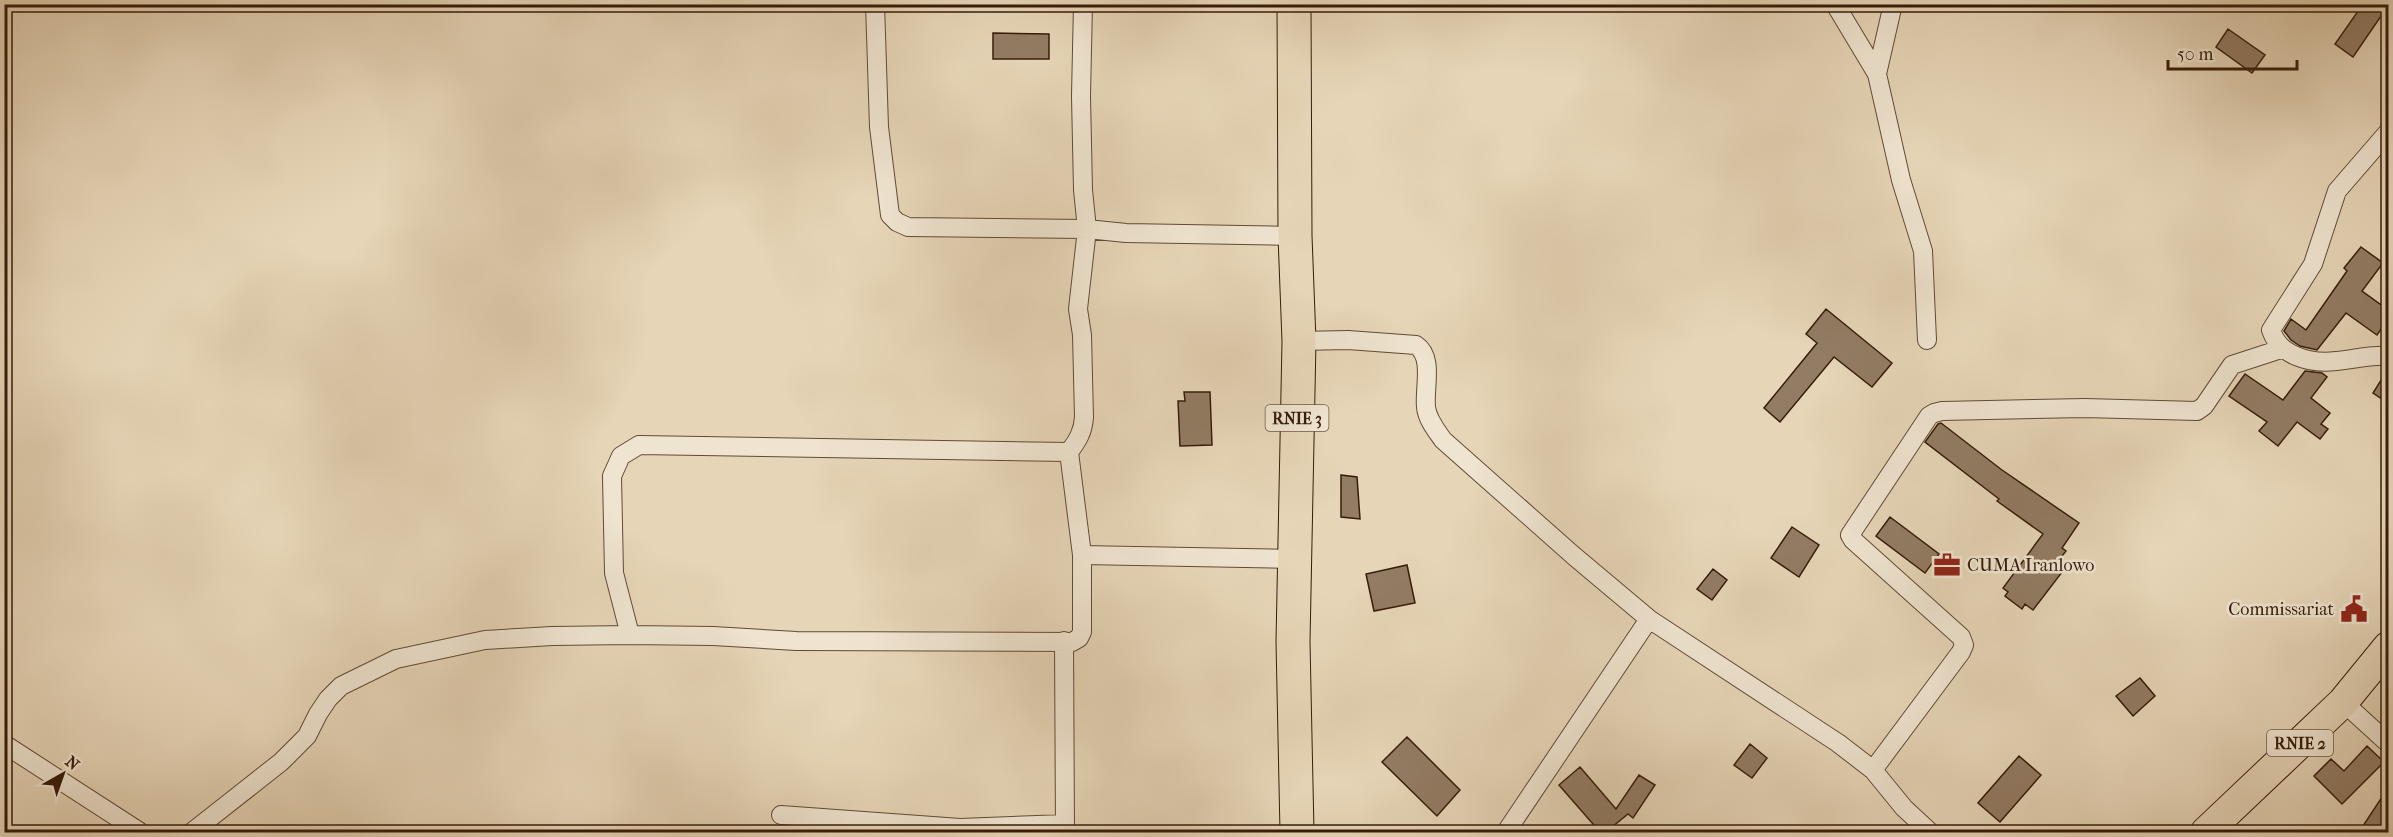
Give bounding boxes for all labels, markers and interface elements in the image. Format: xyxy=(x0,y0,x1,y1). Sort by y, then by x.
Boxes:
scale bar xyxy=(2168,33,2297,71)
text: 50 m xyxy=(2177,44,2214,65)
road number: RNIE 3 xyxy=(1266,405,1328,431)
office icon: CUMA Iranlowo xyxy=(1932,550,1962,580)
place label: CUMA Iranlowo xyxy=(1967,555,2094,576)
public building icon: Commissariat xyxy=(2339,594,2369,624)
place label: Commissariat xyxy=(2228,599,2335,620)
road number: RNIE 2 xyxy=(2267,730,2333,756)
north arrow xyxy=(33,744,93,804)
text: N xyxy=(62,752,84,775)

